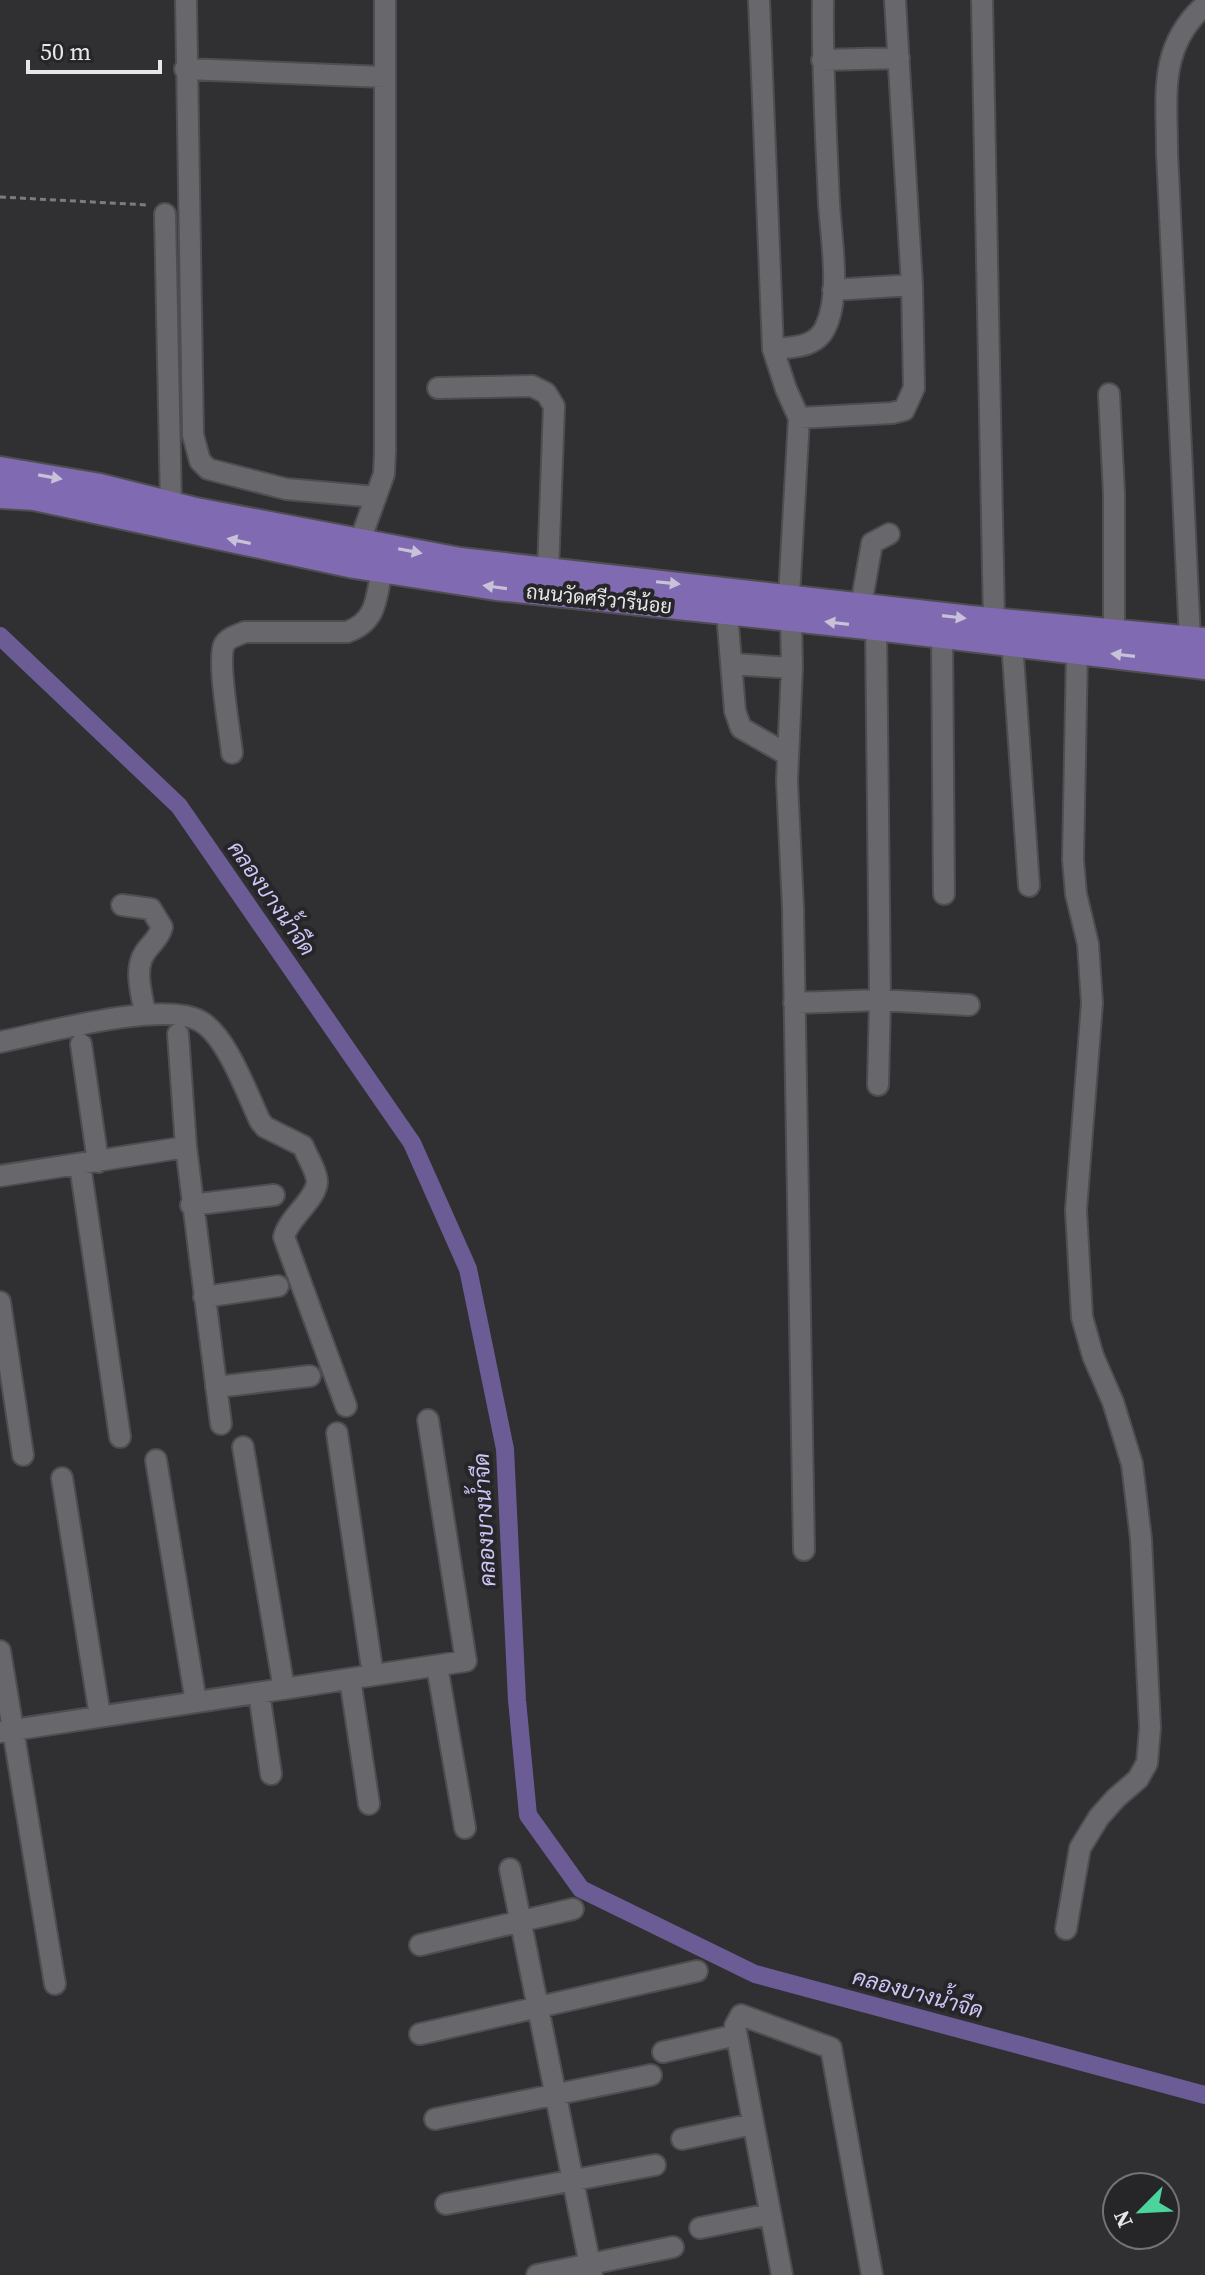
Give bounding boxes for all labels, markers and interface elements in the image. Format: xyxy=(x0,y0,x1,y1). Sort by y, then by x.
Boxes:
scale bar xyxy=(28,24,160,74)
text: 50 m xyxy=(40,35,91,68)
one-way arrow xyxy=(38,472,63,484)
one-way arrow xyxy=(226,534,251,547)
one-way arrow xyxy=(398,545,423,557)
street label: ถนนวัดศรีวารีน้อย xyxy=(525,577,673,621)
one-way arrow xyxy=(656,577,681,590)
one-way arrow xyxy=(482,580,507,593)
one-way arrow xyxy=(942,610,967,623)
one-way arrow xyxy=(824,617,849,630)
one-way arrow xyxy=(1110,648,1135,661)
water label: คลองบางน้ำจืด xyxy=(221,832,326,961)
water label: คลองบางน้ำจืด xyxy=(462,1452,502,1588)
water label: คลองบางน้ำจืด xyxy=(850,1957,987,2025)
north arrow xyxy=(1101,2171,1181,2251)
text: N xyxy=(1106,2206,1140,2233)

